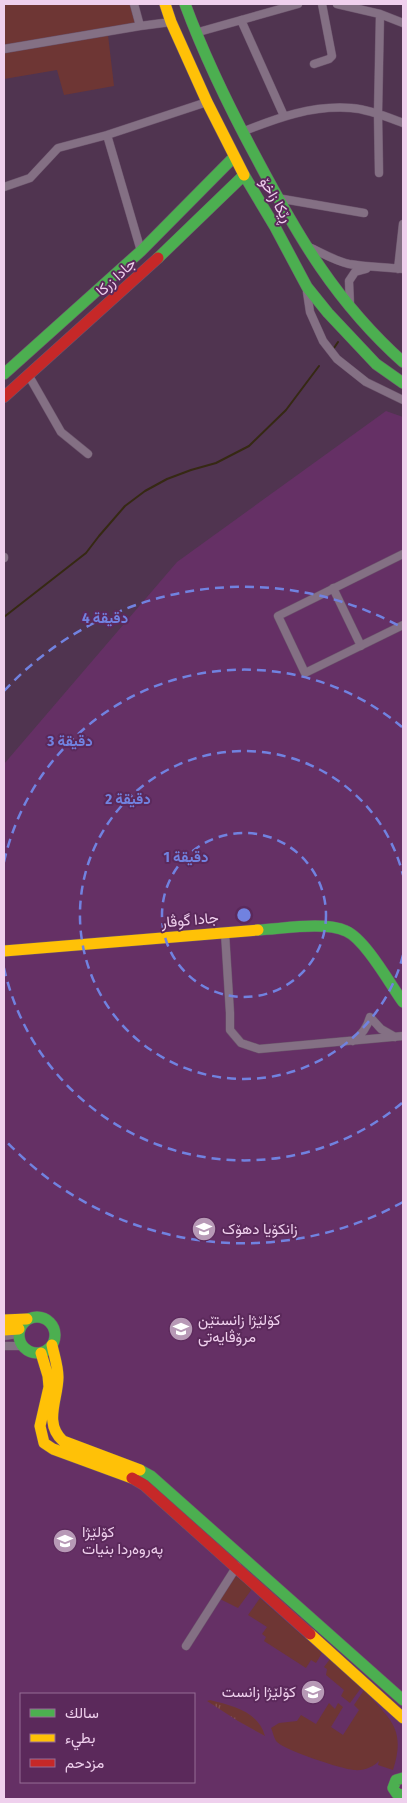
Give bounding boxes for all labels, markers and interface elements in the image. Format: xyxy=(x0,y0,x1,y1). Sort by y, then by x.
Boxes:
street label: ڕێکا زاخۆ xyxy=(253,174,296,227)
street label: جادا زرکا xyxy=(93,254,139,300)
text: 4 دقيقة xyxy=(82,609,128,627)
text: 3 دقيقة xyxy=(46,732,93,750)
text: 2 دقيقة xyxy=(104,790,151,808)
text: 1 دقيقة xyxy=(164,848,208,866)
centre of rings xyxy=(235,906,253,924)
street label: جادا گوڤار xyxy=(160,909,219,932)
school or university icon: زانکۆیا دهۆک xyxy=(191,1216,217,1242)
place label: زانکۆیا دهۆک xyxy=(222,1220,298,1238)
place label: كۆلێژا زانستێن مرۆڤایەتی xyxy=(198,1311,281,1347)
school or university icon: كۆلێژا زانستێن مرۆڤایەتی xyxy=(168,1316,194,1342)
place label: کۆلێژا پەروەردا بنیات xyxy=(82,1523,163,1559)
school or university icon: کۆلێژا پەروەردا بنیات xyxy=(52,1528,78,1554)
school or university icon: کۆلێژا زانست xyxy=(300,1679,326,1705)
place label: کۆلێژا زانست xyxy=(222,1683,296,1701)
legend xyxy=(20,1693,195,1783)
text: سالك xyxy=(65,1704,99,1722)
text: بطيء xyxy=(65,1729,95,1751)
text: مزدحم xyxy=(65,1754,104,1773)

